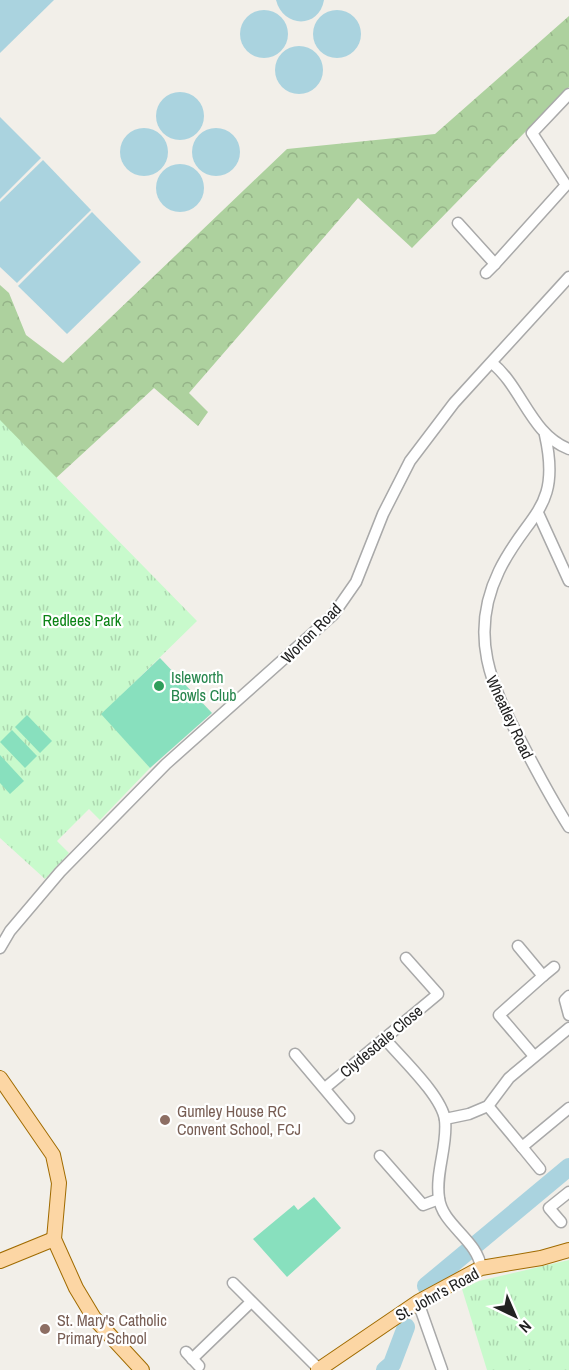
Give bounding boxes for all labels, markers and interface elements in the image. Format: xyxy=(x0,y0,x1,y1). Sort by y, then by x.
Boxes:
street label: Worton Road xyxy=(276,598,346,668)
park label: Redlees Park xyxy=(43,609,122,631)
place label: Isleworth Bowls Club xyxy=(171,666,237,706)
street label: Wheatley Road xyxy=(481,672,539,762)
marker: Isleworth Bowls Club xyxy=(152,679,166,693)
street label: Clydesdale Close xyxy=(335,1000,427,1082)
place label: Gumley House RC Convent School, FCJ xyxy=(177,1100,301,1140)
marker: Gumley House RC Convent School, FCJ xyxy=(158,1113,172,1127)
street label: St. John's Road xyxy=(391,1262,483,1326)
north arrow xyxy=(485,1286,545,1346)
place label: St. Mary's Catholic Primary School xyxy=(57,1309,167,1349)
text: N xyxy=(514,1316,536,1338)
marker: St. Mary's Catholic Primary School xyxy=(38,1322,52,1336)

